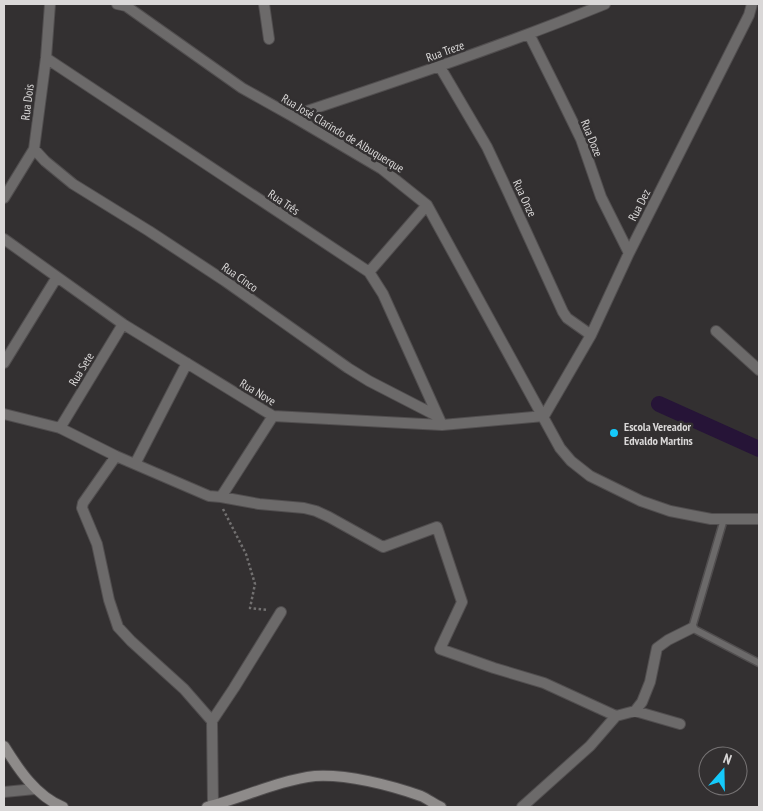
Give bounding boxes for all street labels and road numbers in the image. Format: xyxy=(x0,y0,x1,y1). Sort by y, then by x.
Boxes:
street label: Rua Treze xyxy=(424,37,466,65)
street label: Rua Dois xyxy=(17,83,37,121)
street label: Rua José Clarindo de Albuquerque xyxy=(279,90,407,176)
street label: Rua Doze xyxy=(578,117,606,159)
street label: Rua Onze xyxy=(510,177,540,219)
street label: Rua Três xyxy=(265,186,303,218)
street label: Rua Dez xyxy=(625,187,653,223)
street label: Rua Cinco xyxy=(219,259,261,295)
street label: Rua Sete xyxy=(65,349,97,389)
street label: Rua Nove xyxy=(237,375,279,409)

